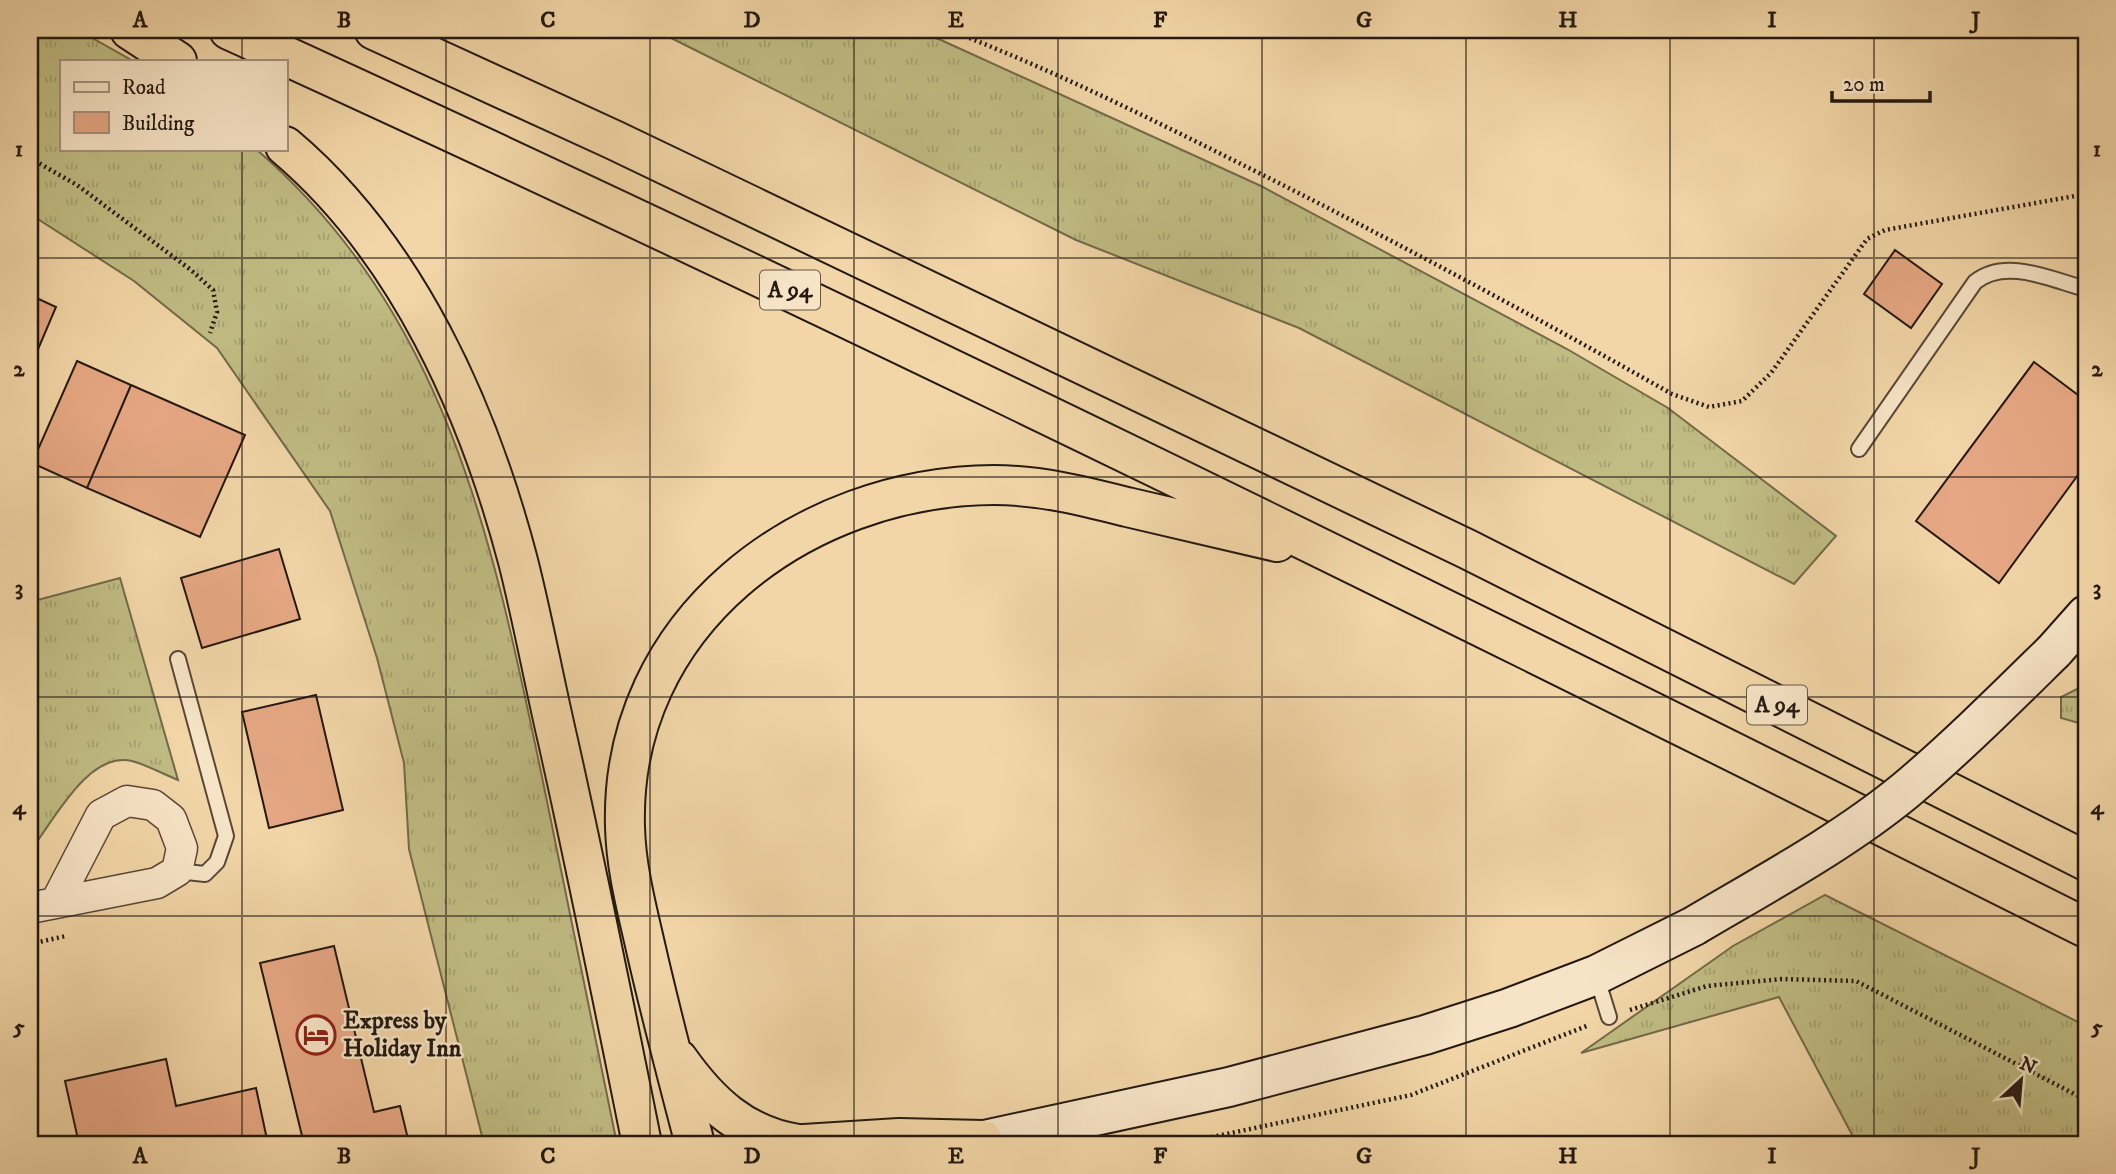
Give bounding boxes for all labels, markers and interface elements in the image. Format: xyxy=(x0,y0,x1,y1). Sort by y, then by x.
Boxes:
text: A xyxy=(132,6,149,35)
text: B xyxy=(337,6,351,35)
text: C xyxy=(540,6,556,35)
text: D xyxy=(743,6,761,35)
text: E xyxy=(948,6,964,35)
text: F xyxy=(1153,6,1168,35)
text: G xyxy=(1356,6,1372,35)
text: H xyxy=(1558,6,1578,35)
text: I xyxy=(1767,6,1777,35)
text: J xyxy=(1968,6,1981,35)
legend xyxy=(60,60,287,150)
scale bar xyxy=(1832,60,1930,104)
text: 20 m xyxy=(1843,72,1885,98)
text: Road xyxy=(122,75,166,101)
text: Building xyxy=(122,111,195,137)
text: 1 xyxy=(15,135,23,164)
text: 1 xyxy=(2093,135,2101,164)
road number: A 94 xyxy=(760,270,820,310)
text: 2 xyxy=(13,355,25,384)
text: 2 xyxy=(2091,355,2103,384)
text: 3 xyxy=(15,574,23,603)
text: 3 xyxy=(2093,574,2101,603)
road number: A 94 xyxy=(1747,685,1807,724)
text: 4 xyxy=(12,793,27,822)
text: 4 xyxy=(2090,793,2105,822)
place label: Express by Holiday Inn xyxy=(343,1006,462,1064)
text: 5 xyxy=(12,1013,25,1042)
text: 5 xyxy=(2090,1013,2103,1042)
hotel icon: Express by Holiday Inn xyxy=(295,1014,337,1056)
north arrow xyxy=(1986,1044,2056,1114)
text: N xyxy=(2016,1052,2040,1080)
text: A xyxy=(132,1142,149,1171)
text: B xyxy=(337,1142,351,1171)
text: C xyxy=(540,1142,556,1171)
text: D xyxy=(743,1142,761,1171)
text: E xyxy=(948,1142,964,1171)
text: F xyxy=(1153,1142,1168,1171)
text: G xyxy=(1356,1142,1372,1171)
text: H xyxy=(1558,1142,1578,1171)
text: I xyxy=(1767,1142,1777,1171)
text: J xyxy=(1968,1142,1981,1171)

